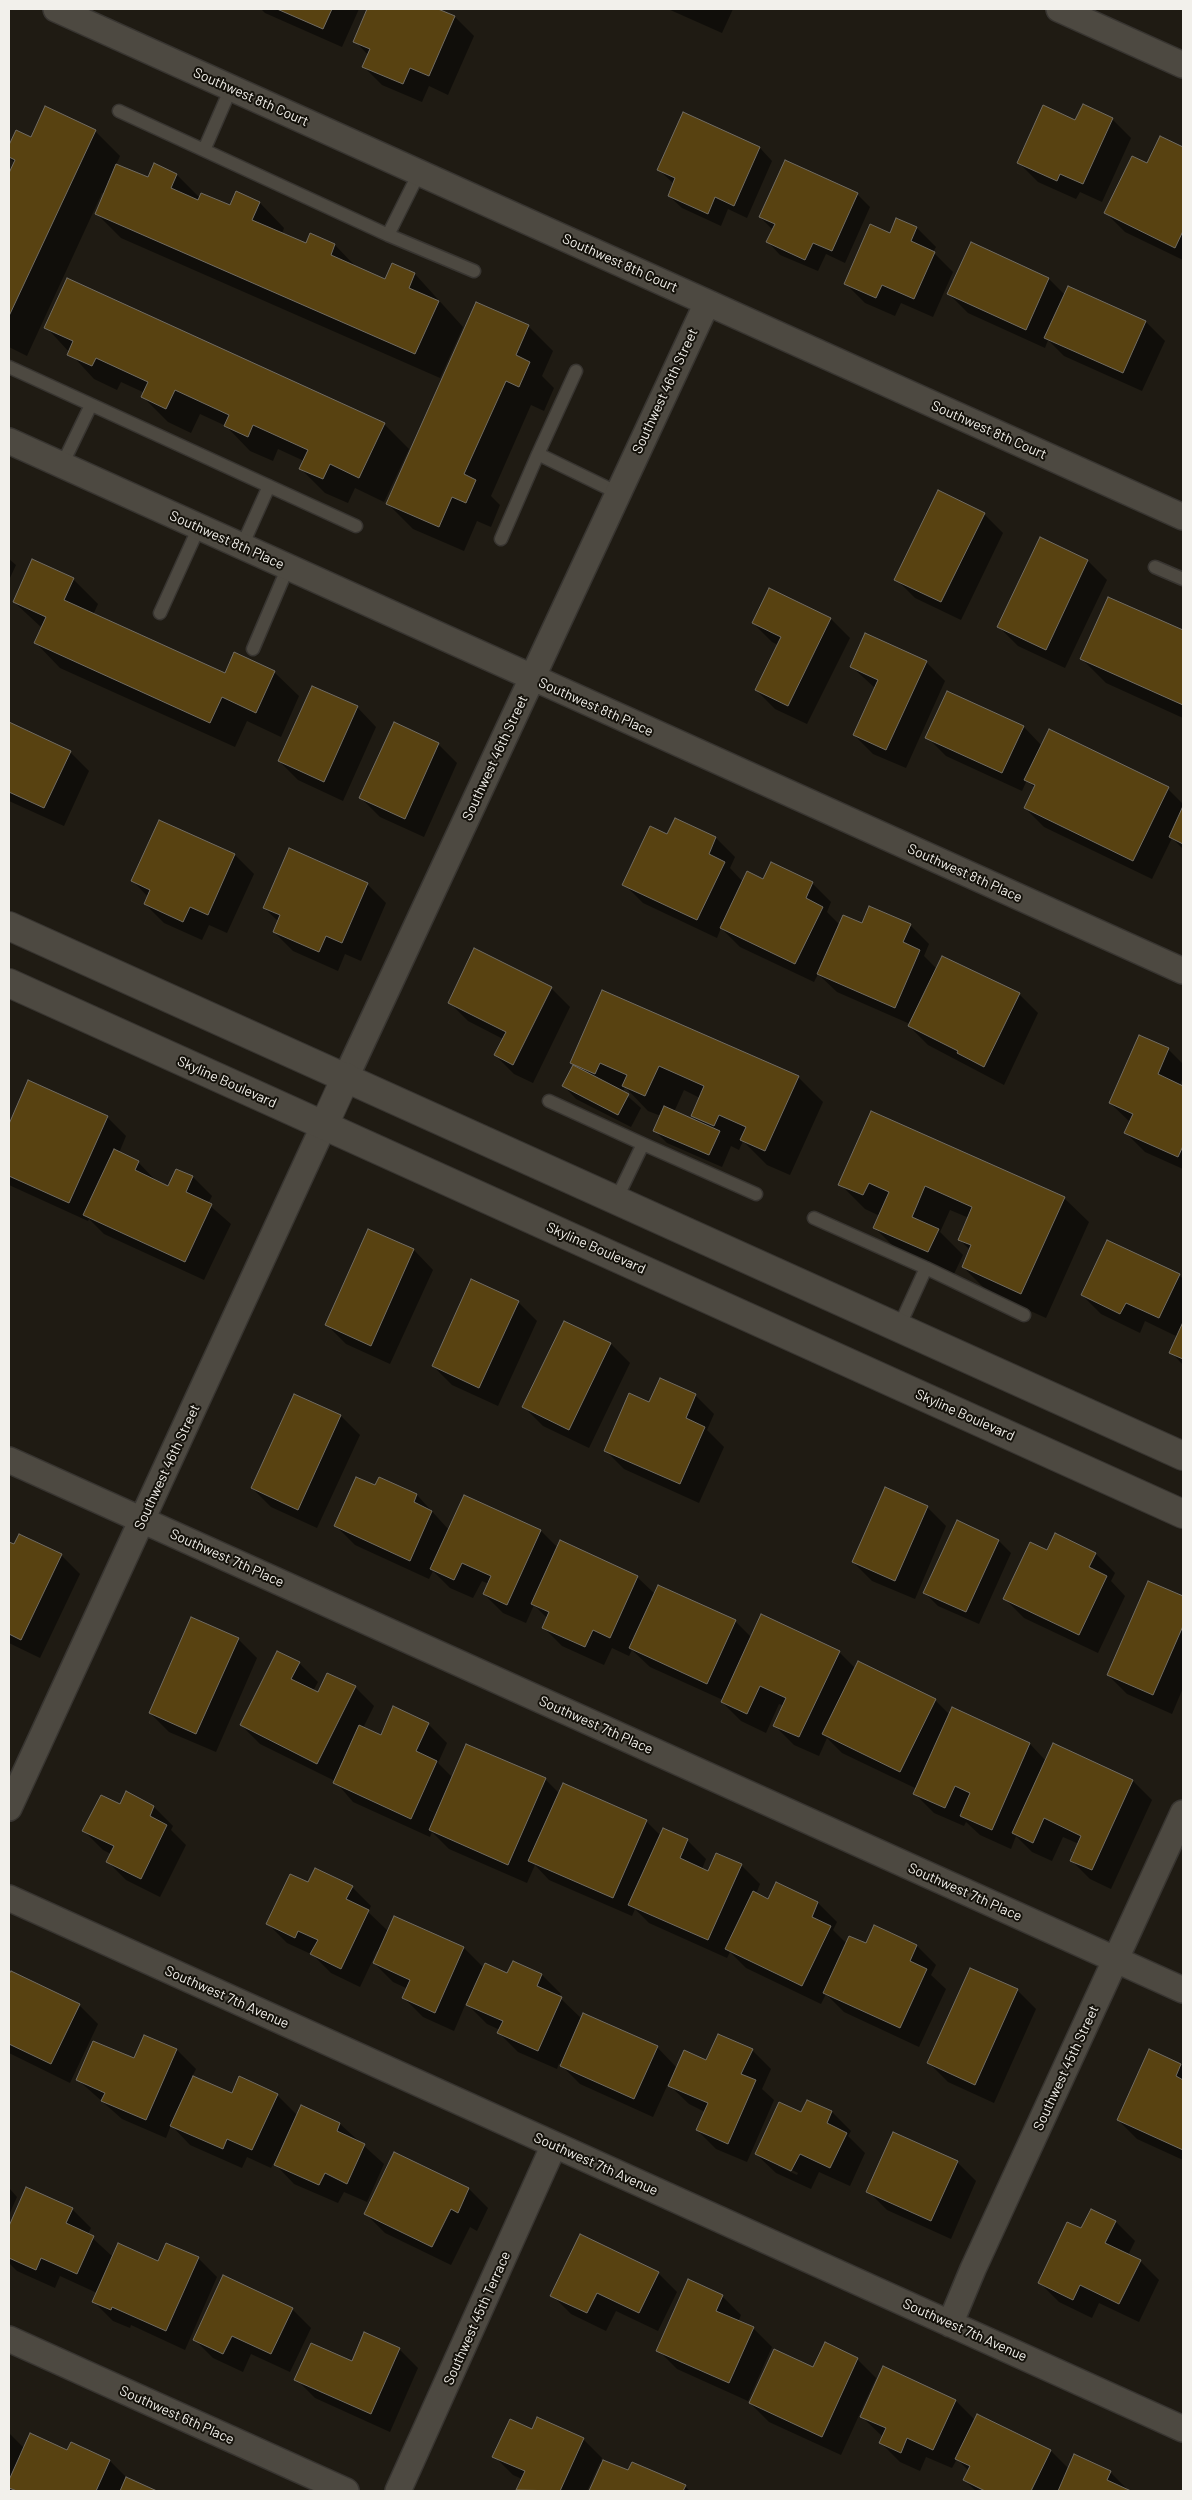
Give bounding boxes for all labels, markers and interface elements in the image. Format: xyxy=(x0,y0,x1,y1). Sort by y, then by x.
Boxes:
street label: Southwest 8th Court xyxy=(191,64,311,130)
street label: Southwest 8th Court xyxy=(560,230,680,296)
street label: Southwest 46th Street xyxy=(629,326,701,456)
street label: Southwest 8th Court xyxy=(929,397,1049,463)
street label: Southwest 8th Place xyxy=(167,507,287,573)
street label: Southwest 8th Place xyxy=(536,674,656,740)
street label: Southwest 46th Street xyxy=(459,693,531,823)
street label: Southwest 8th Place xyxy=(905,840,1025,906)
street label: Skyline Boulevard xyxy=(175,1053,279,1111)
street label: Skyline Boulevard xyxy=(544,1219,648,1277)
street label: Skyline Boulevard xyxy=(913,1386,1017,1444)
street label: Southwest 46th Street xyxy=(131,1402,203,1532)
street label: Southwest 7th Place xyxy=(167,1525,287,1591)
street label: Southwest 7th Place xyxy=(536,1692,656,1758)
street label: Southwest 7th Place xyxy=(905,1859,1025,1925)
street label: Southwest 7th Avenue xyxy=(162,1962,292,2032)
street label: Southwest 45th Street xyxy=(1030,2003,1102,2133)
street label: Southwest 7th Avenue xyxy=(531,2129,661,2199)
street label: Southwest 45th Terrace xyxy=(440,2249,514,2387)
street label: Southwest 7th Avenue xyxy=(900,2295,1030,2365)
street label: Southwest 6th Place xyxy=(117,2382,237,2448)

